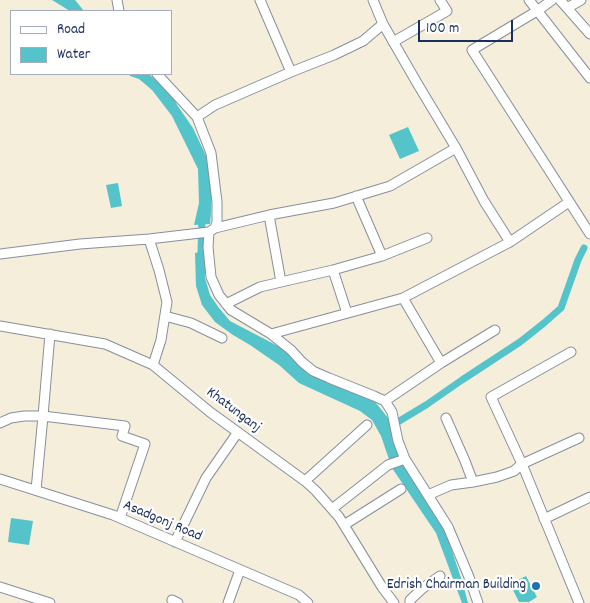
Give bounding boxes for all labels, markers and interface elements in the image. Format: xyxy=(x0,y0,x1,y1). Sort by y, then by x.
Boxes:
legend xyxy=(10,10,172,75)
scale bar xyxy=(420,10,515,42)
text: 100 m xyxy=(426,18,459,40)
text: Road xyxy=(57,19,85,41)
text: Water xyxy=(57,44,90,66)
street label: Khatunganj xyxy=(202,384,264,438)
street label: Asadgonj Road xyxy=(120,497,204,547)
place label: Edrish Chairman Building xyxy=(387,577,526,595)
marker: Edrish Chairman Building xyxy=(530,580,542,592)

